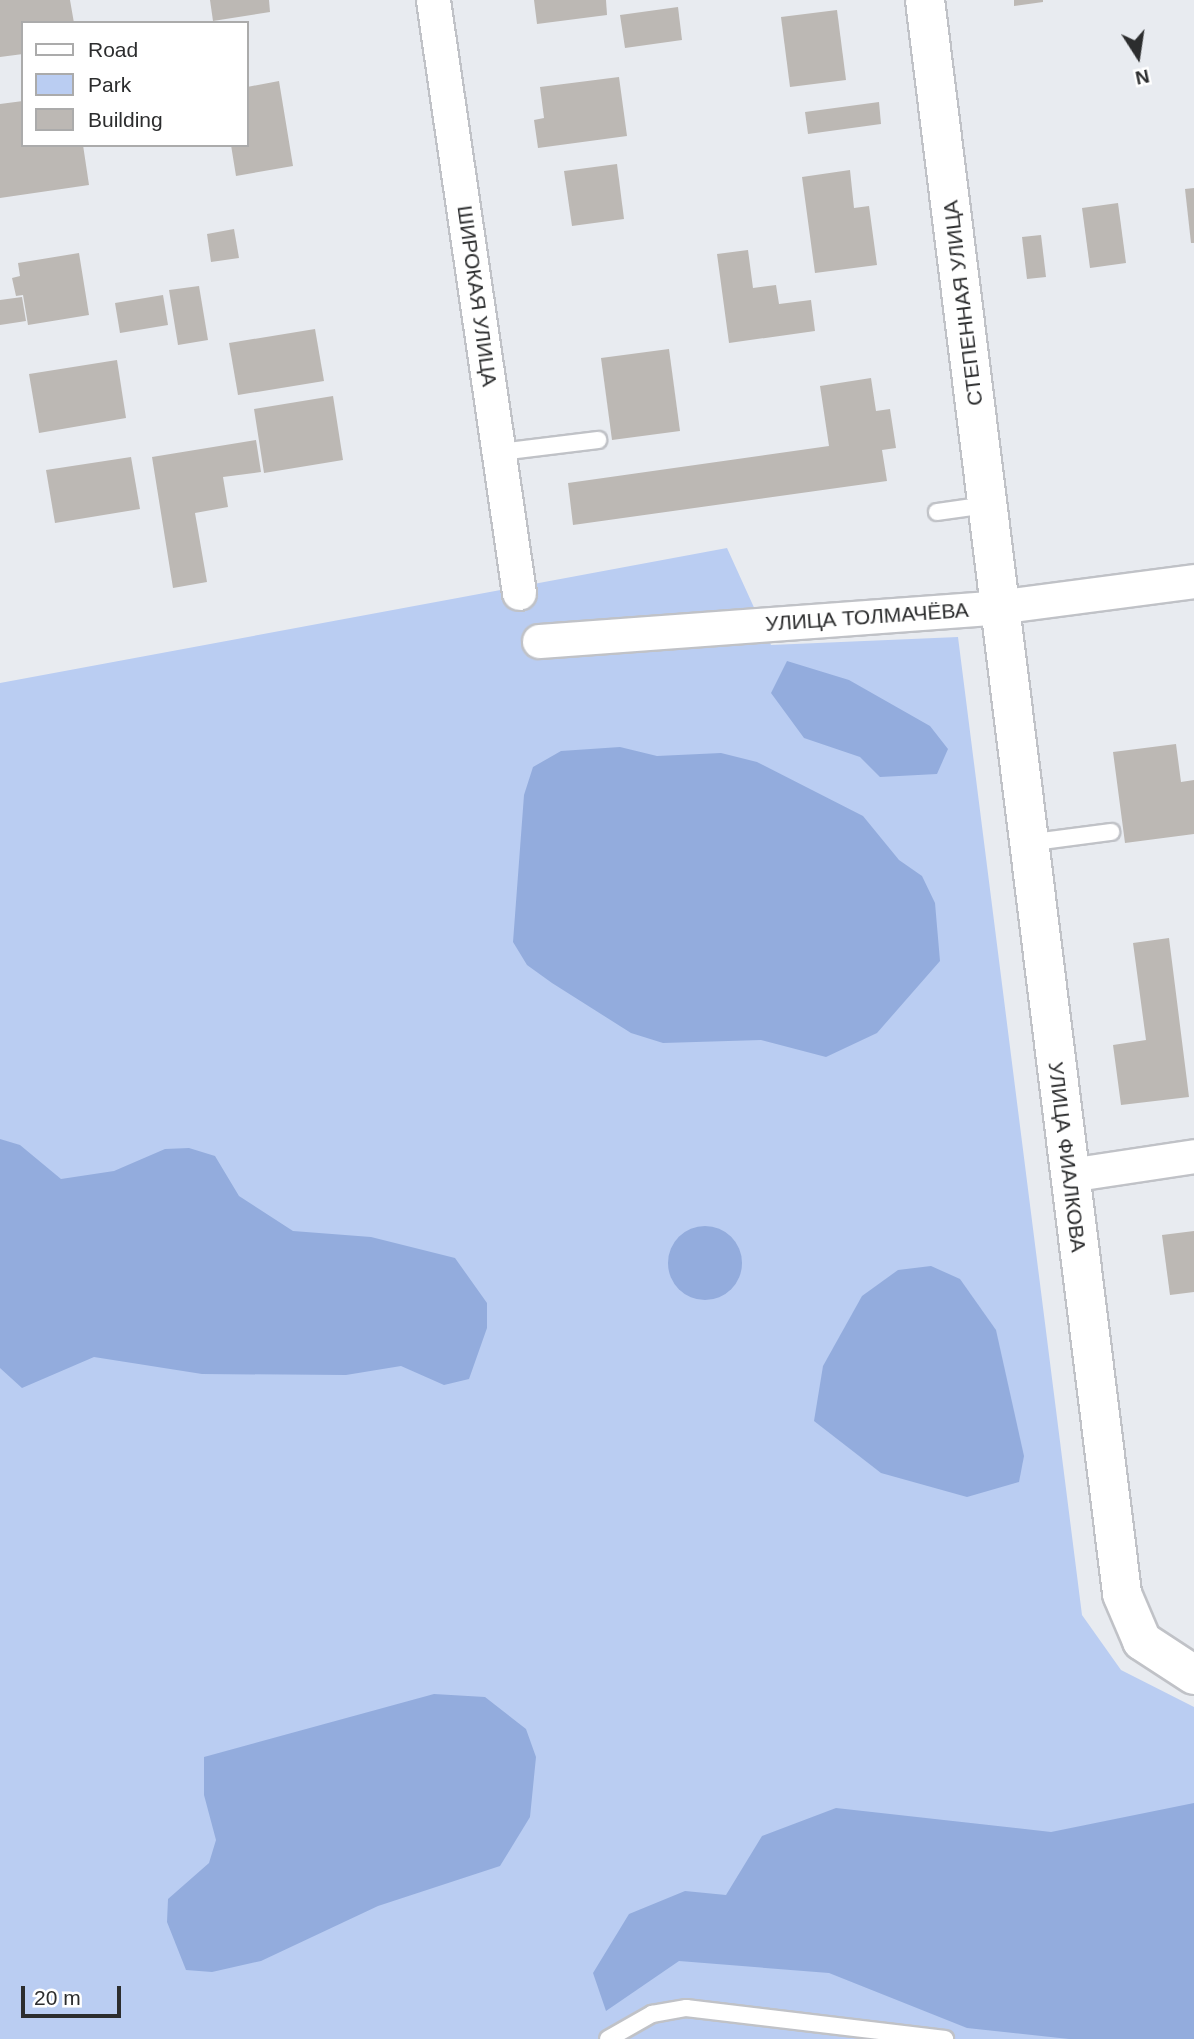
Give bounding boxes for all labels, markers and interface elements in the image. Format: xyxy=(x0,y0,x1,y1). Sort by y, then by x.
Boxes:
legend xyxy=(21,21,248,147)
north arrow xyxy=(1103,21,1173,91)
text: Road xyxy=(88,38,138,61)
text: N xyxy=(1134,65,1151,89)
text: Park xyxy=(88,73,131,96)
text: Building xyxy=(88,108,163,131)
street label: СТЕПЕННАЯ УЛИЦА xyxy=(938,199,988,407)
street label: ШИРОКАЯ УЛИЦА xyxy=(452,204,502,388)
street label: УЛИЦА ТОЛМАЧЁВА xyxy=(764,597,970,637)
street label: УЛИЦА ФИАЛКОВА xyxy=(1043,1060,1091,1254)
scale bar xyxy=(24,1972,124,2016)
text: 20 m xyxy=(34,1986,81,2009)

